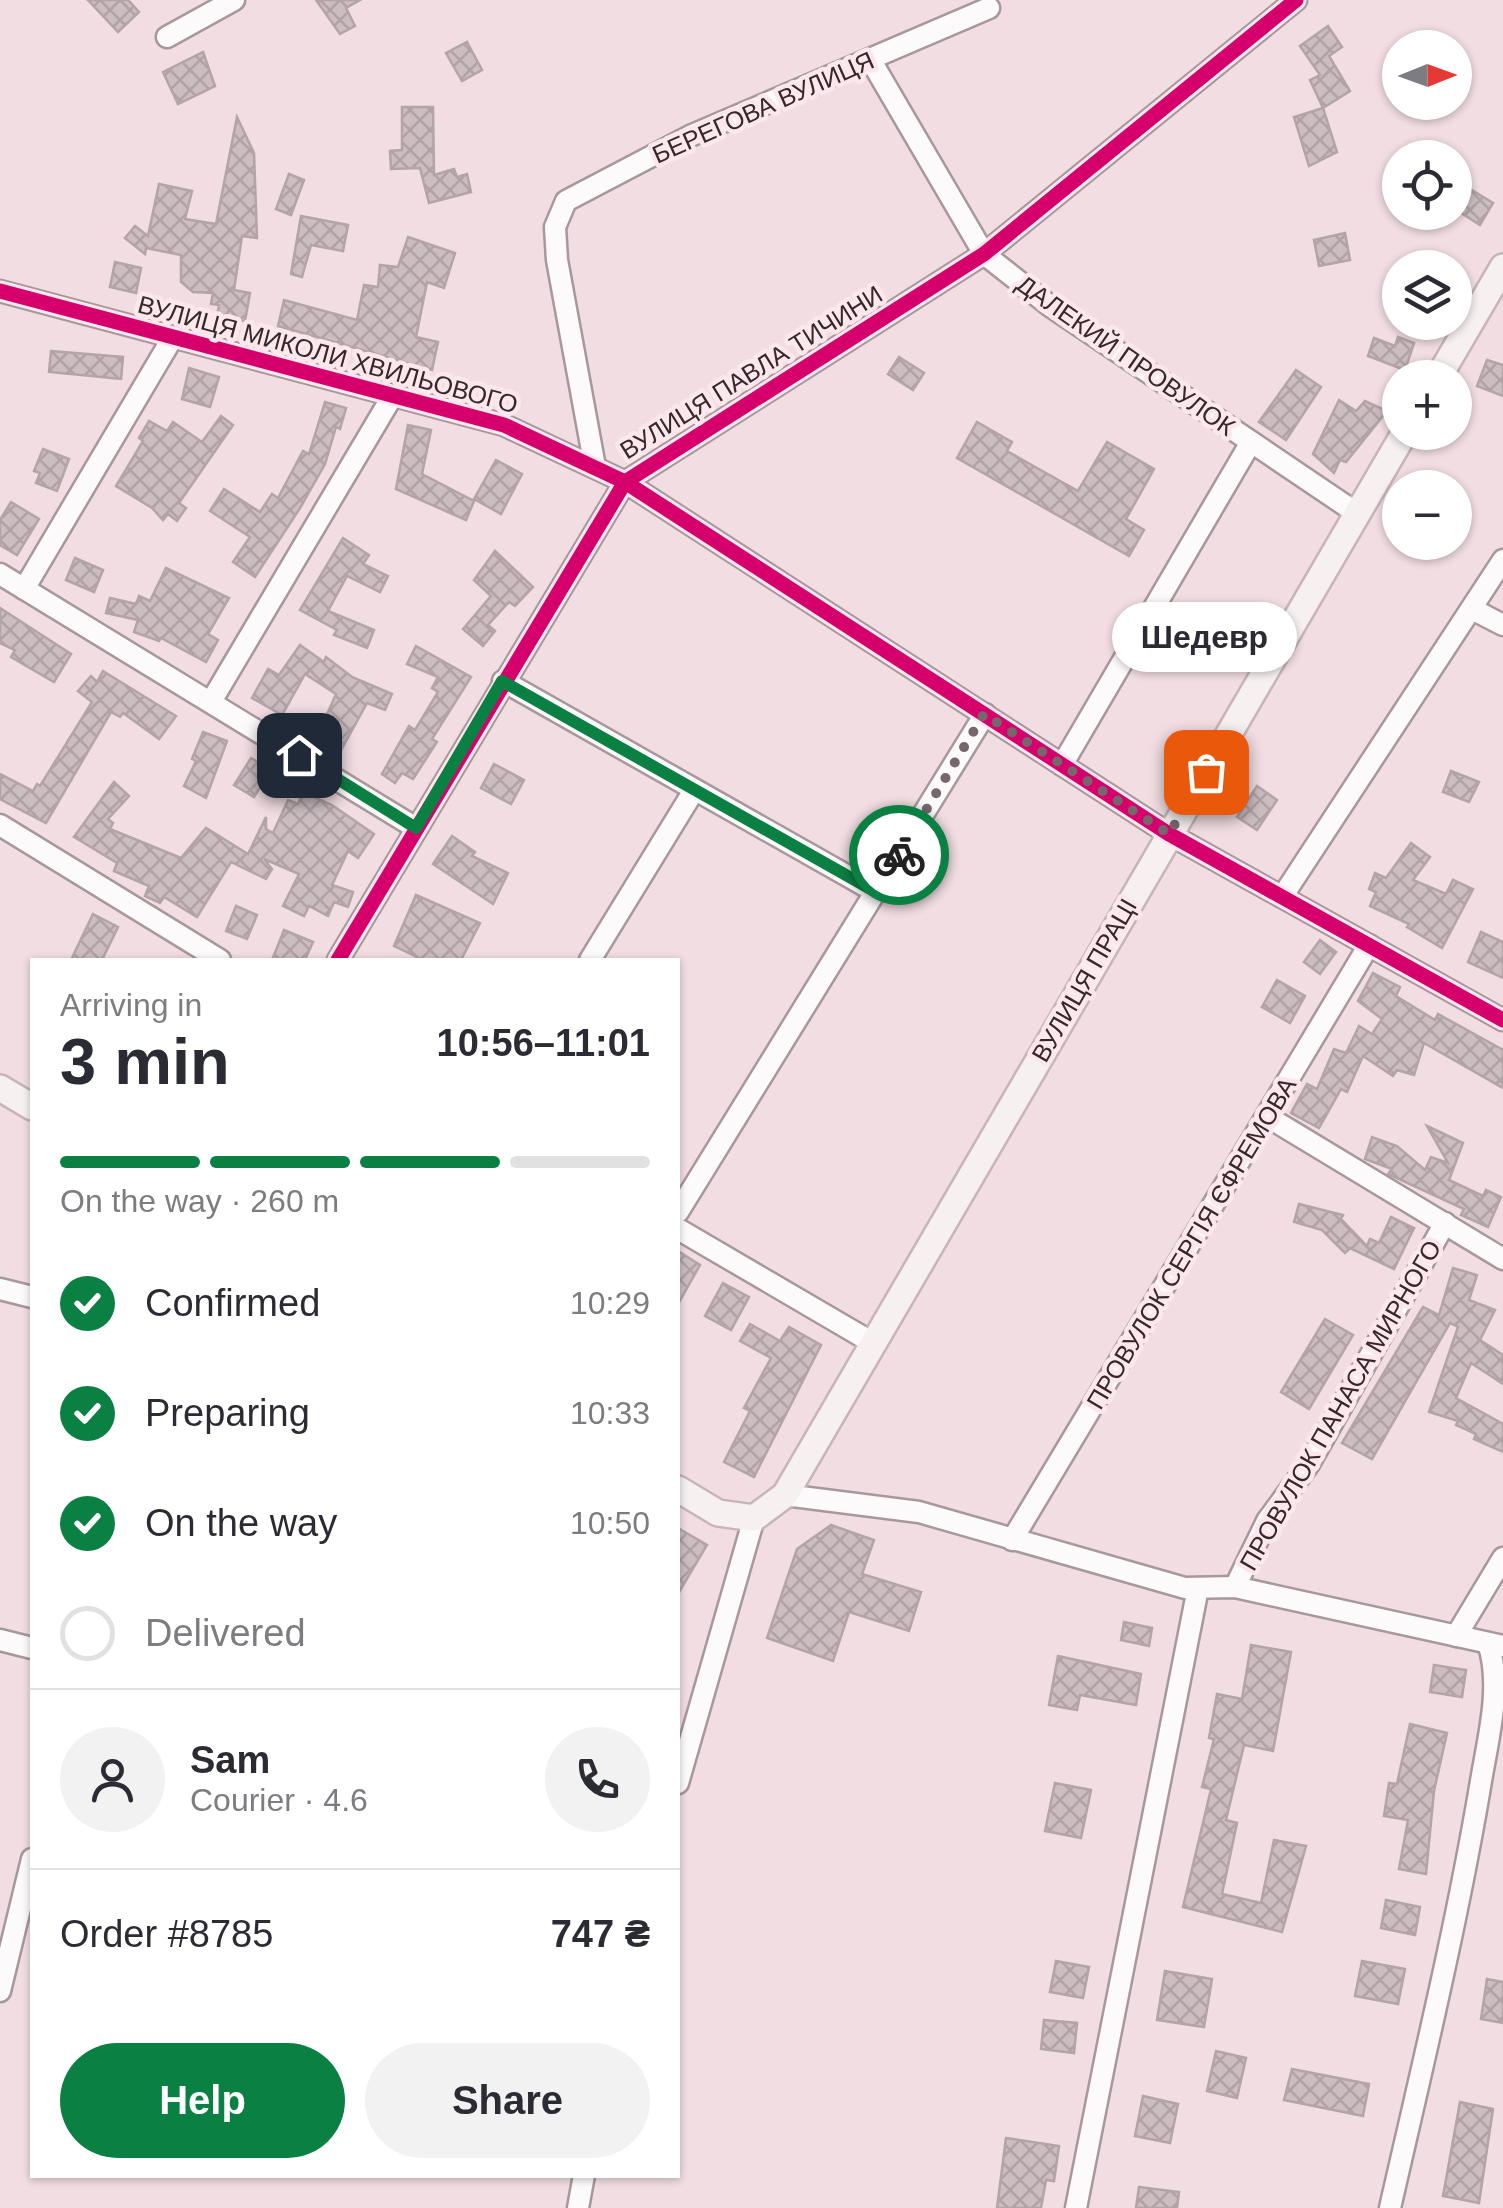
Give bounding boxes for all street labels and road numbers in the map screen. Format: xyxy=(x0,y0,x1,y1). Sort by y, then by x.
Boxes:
street label: БЕРЕГОВА ВУЛИЦЯ xyxy=(648,46,878,168)
street label: ДАЛЕКИЙ ПРОВУЛОК xyxy=(1012,268,1241,441)
street label: ВУЛИЦЯ ПАВЛА ТИЧИНИ xyxy=(615,280,887,464)
street label: ВУЛИЦЯ МИКОЛИ ХВИЛЬОВОГО xyxy=(135,290,521,418)
street label: ВУЛИЦЯ ПРАЦІ xyxy=(1026,893,1142,1067)
street label: ПРОВУЛОК СЕРГІЯ ЄФРЕМОВА xyxy=(1081,1072,1301,1414)
street label: ПРОВУЛОК ПАНАСА МИРНОГО xyxy=(1234,1235,1446,1575)

